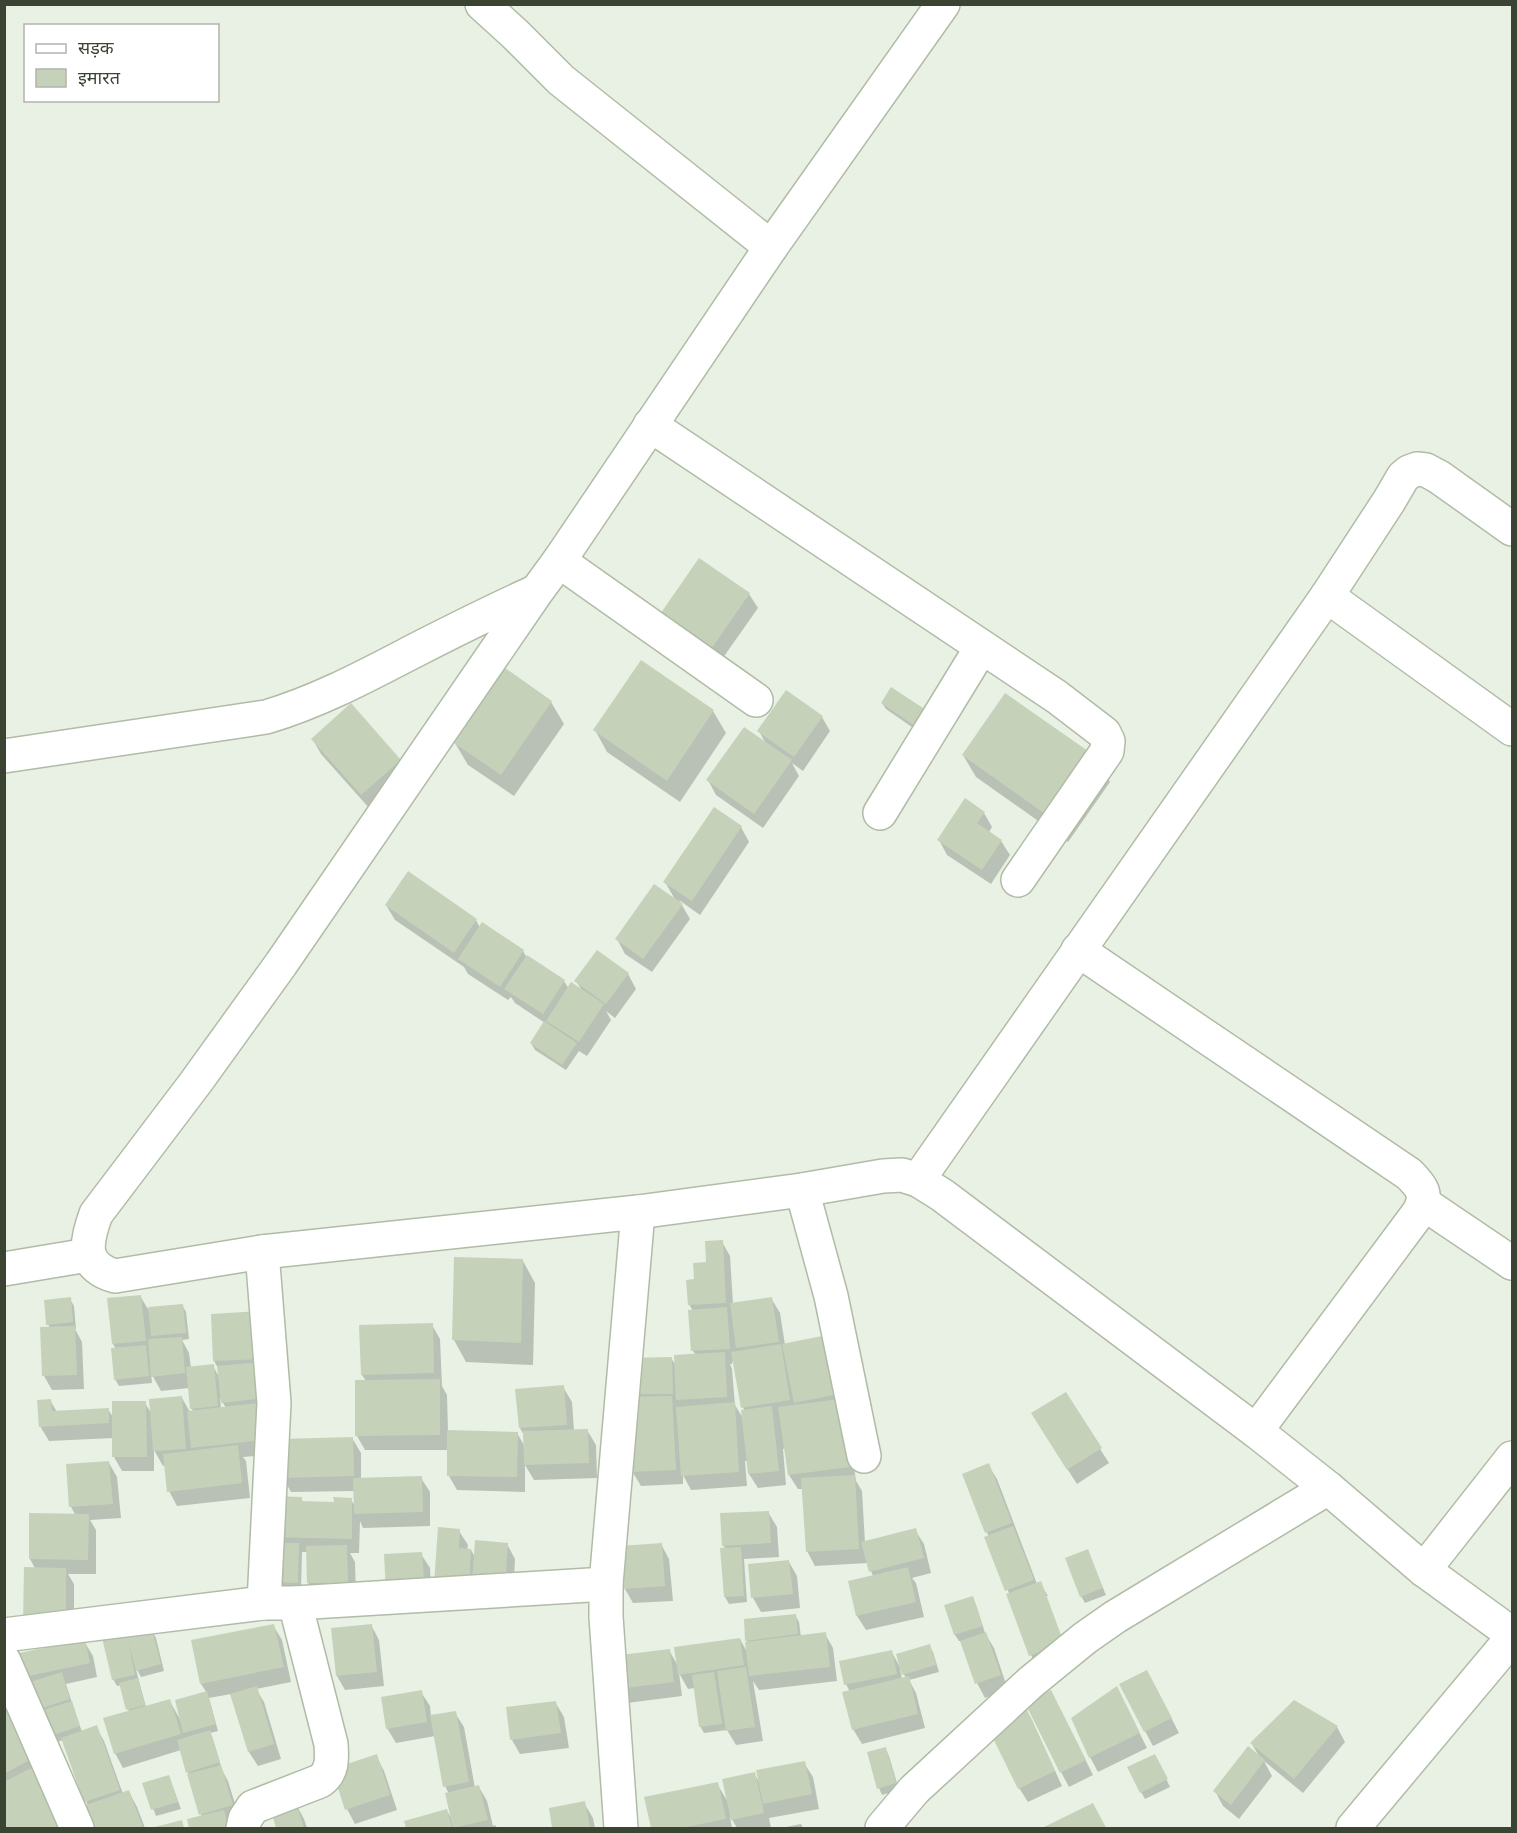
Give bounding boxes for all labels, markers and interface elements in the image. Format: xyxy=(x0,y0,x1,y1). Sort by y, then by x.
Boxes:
legend xyxy=(24,24,219,102)
text: सड़क xyxy=(78,37,115,58)
text: इमारत xyxy=(78,67,121,88)

